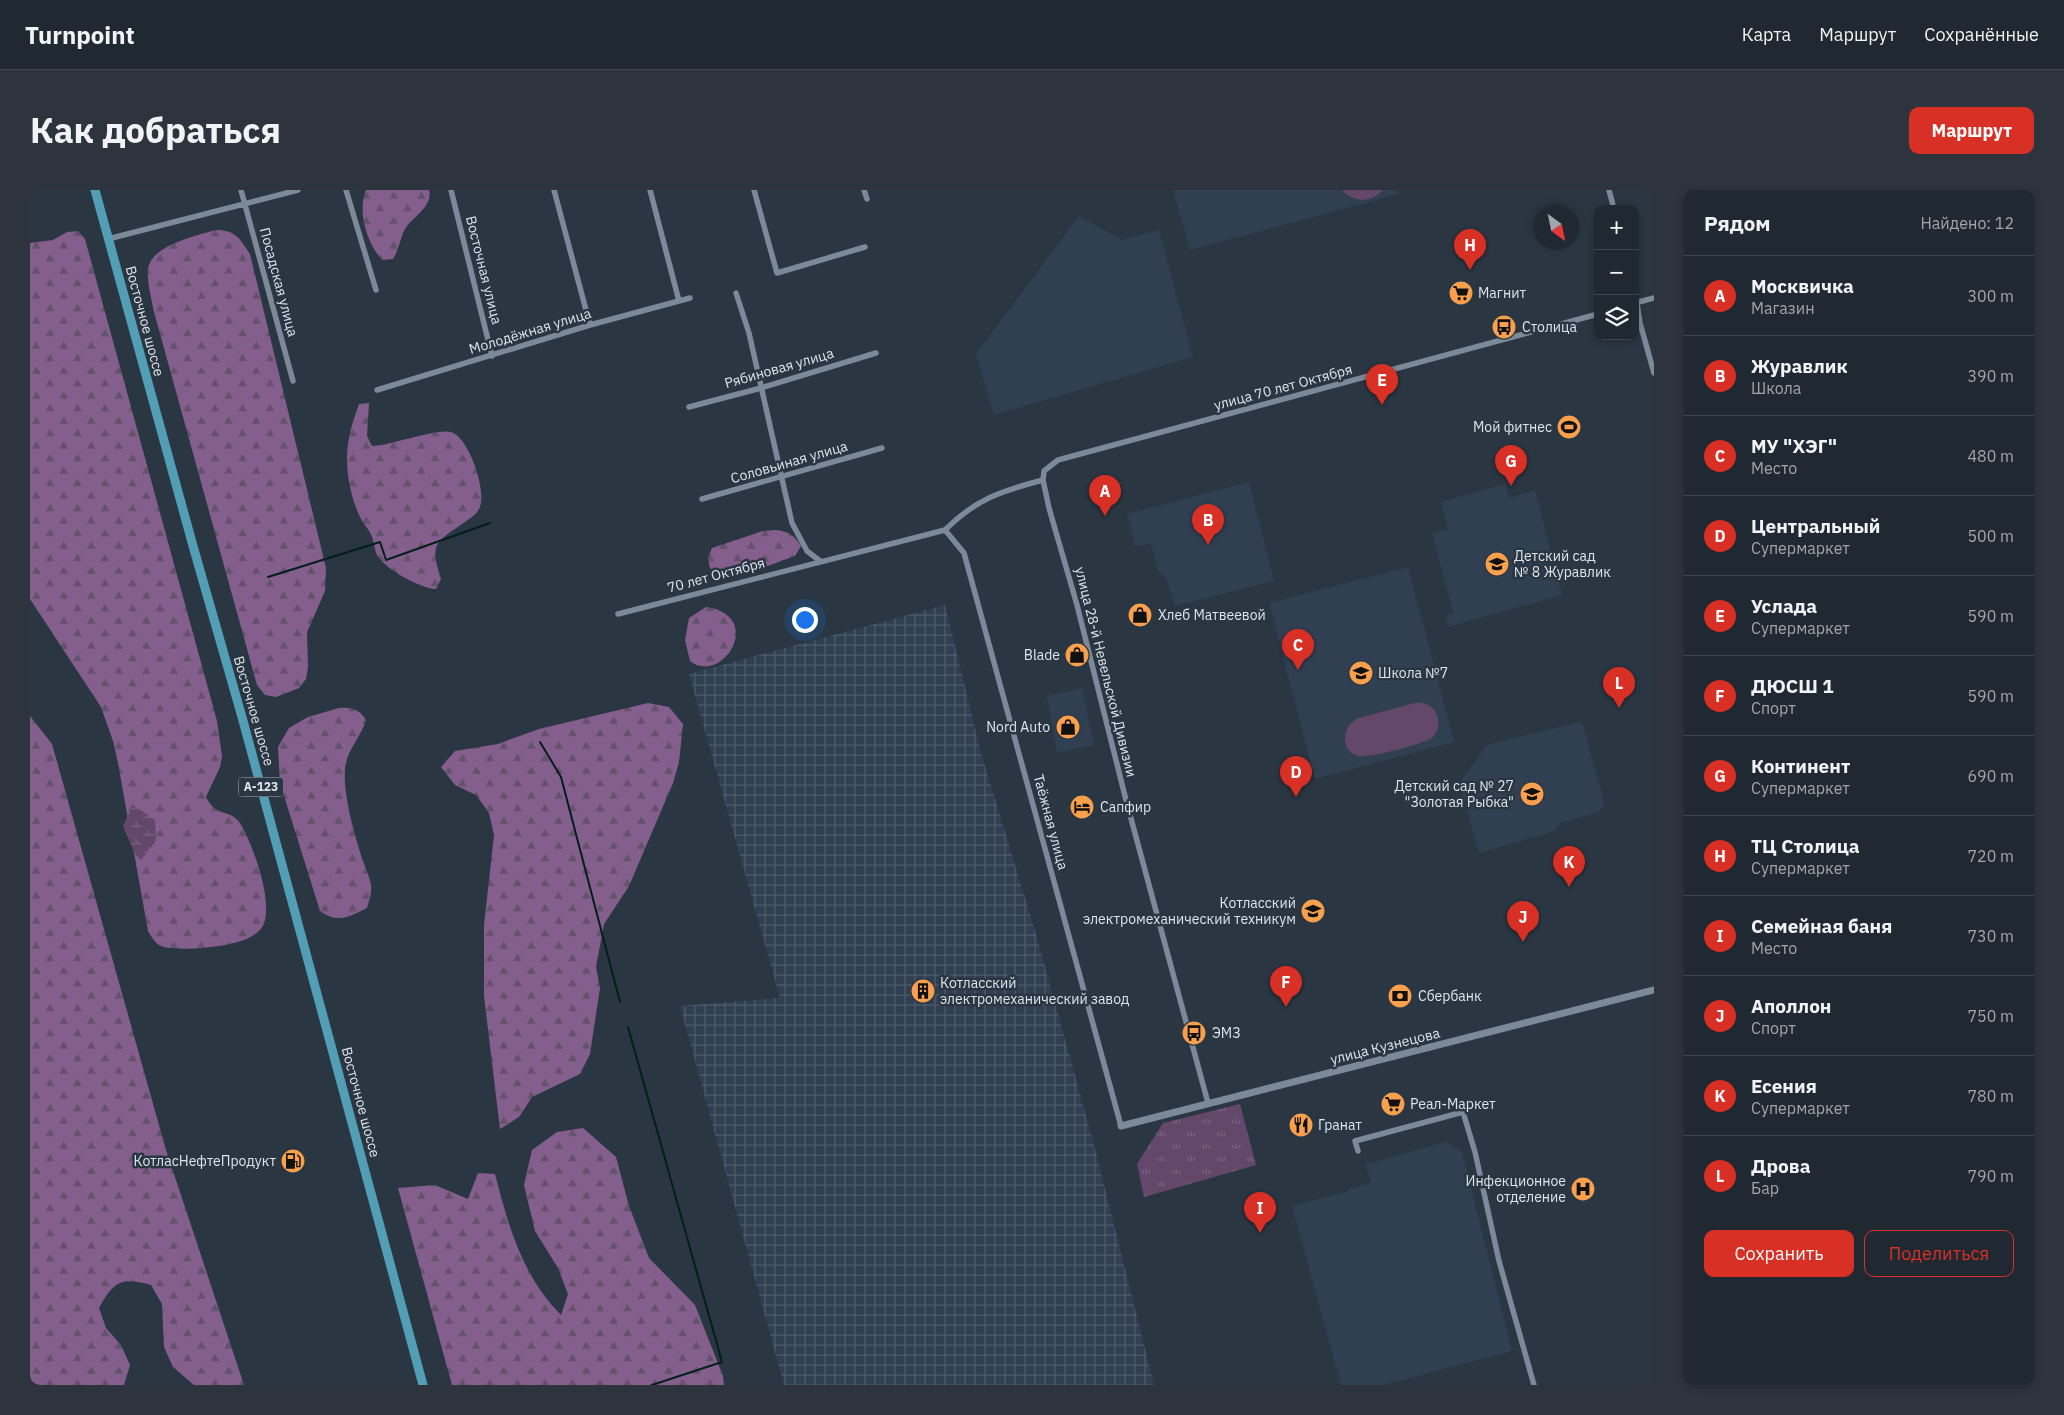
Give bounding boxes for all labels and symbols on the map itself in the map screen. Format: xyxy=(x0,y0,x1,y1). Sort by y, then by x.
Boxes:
north arrow xyxy=(1534,205,1579,250)
street label: Восточная улица xyxy=(462,214,506,327)
street label: Посадская улица xyxy=(256,225,302,339)
pin: H xyxy=(1454,229,1486,270)
street label: Восточное шоссе xyxy=(122,264,168,378)
supermarket icon: Магнит xyxy=(1448,280,1474,306)
place label: Магнит xyxy=(1478,284,1526,302)
street label: Молодёжная улица xyxy=(467,304,594,358)
bus stop icon: Столица xyxy=(1491,314,1517,340)
place label: Столица xyxy=(1522,318,1577,336)
street label: Рябиновая улица xyxy=(722,344,836,392)
street label: улица 70 лет Октября xyxy=(1212,360,1354,414)
pin: E xyxy=(1366,364,1398,405)
sports icon: Мой фитнес xyxy=(1556,414,1582,440)
place label: Мой фитнес xyxy=(1473,418,1552,436)
street label: Соловьиная улица xyxy=(728,437,850,487)
pin: G xyxy=(1495,445,1527,486)
pin: A xyxy=(1089,475,1121,516)
pin: B xyxy=(1192,504,1224,545)
place label: Детский сад № 8 Журавлик xyxy=(1514,547,1611,581)
school or university icon: Детский сад № 8 Журавлик xyxy=(1484,551,1510,577)
street label: 70 лет Октября xyxy=(665,553,767,597)
street label: улица 28-й Невельской Дивизии xyxy=(1071,565,1141,779)
shop icon: Хлеб Матвеевой xyxy=(1127,602,1153,628)
place label: Хлеб Матвеевой xyxy=(1158,606,1266,624)
your location xyxy=(792,607,818,633)
pin: C xyxy=(1282,629,1314,670)
shop icon: Blade xyxy=(1064,642,1090,668)
place label: Blade xyxy=(1024,646,1060,664)
street label: Восточное шоссе xyxy=(230,654,278,768)
school or university icon: Школа №7 xyxy=(1348,660,1374,686)
place label: Школа №7 xyxy=(1378,664,1448,682)
pin: L xyxy=(1603,667,1635,708)
shop icon: Nord Auto xyxy=(1055,714,1081,740)
place label: Nord Auto xyxy=(986,718,1050,736)
pin: D xyxy=(1280,756,1312,797)
street label: Таёжная улица xyxy=(1030,772,1073,872)
place label: Детский сад № 27 "Золотая Рыбка" xyxy=(1394,777,1514,811)
road number: А-123 xyxy=(238,778,284,796)
school or university icon: Детский сад № 27 "Золотая Рыбка" xyxy=(1519,781,1545,807)
hotel icon: Сапфир xyxy=(1069,794,1095,820)
place label: Сапфир xyxy=(1100,798,1151,816)
pin: K xyxy=(1553,846,1585,887)
place label: Котласский электромеханический техникум xyxy=(1083,894,1296,928)
school or university icon: Котласский электромеханический техникум xyxy=(1300,898,1326,924)
pin: J xyxy=(1507,901,1539,942)
pin: F xyxy=(1270,966,1302,1007)
place label: Котласский электромеханический завод xyxy=(940,974,1129,1008)
building icon: Котласский электромеханический завод xyxy=(910,978,936,1004)
bank icon: Сбербанк xyxy=(1387,983,1413,1009)
place label: Сбербанк xyxy=(1418,987,1482,1005)
bus stop icon: ЭМЗ xyxy=(1181,1020,1207,1046)
place label: ЭМЗ xyxy=(1212,1024,1241,1042)
street label: улица Кузнецова xyxy=(1328,1024,1442,1068)
street label: Восточное шоссе xyxy=(338,1045,384,1159)
supermarket icon: Реал-Маркет xyxy=(1380,1091,1406,1117)
place label: Реал-Маркет xyxy=(1410,1095,1496,1113)
restaurant icon: Гранат xyxy=(1288,1112,1314,1138)
place label: Гранат xyxy=(1318,1116,1362,1134)
fuel station icon: КотласНефтеПродукт xyxy=(280,1148,306,1174)
place label: КотласНефтеПродукт xyxy=(133,1152,276,1170)
place label: Инфекционное отделение xyxy=(1465,1172,1566,1206)
hospital icon: Инфекционное отделение xyxy=(1570,1176,1596,1202)
pin: I xyxy=(1244,1192,1276,1233)

